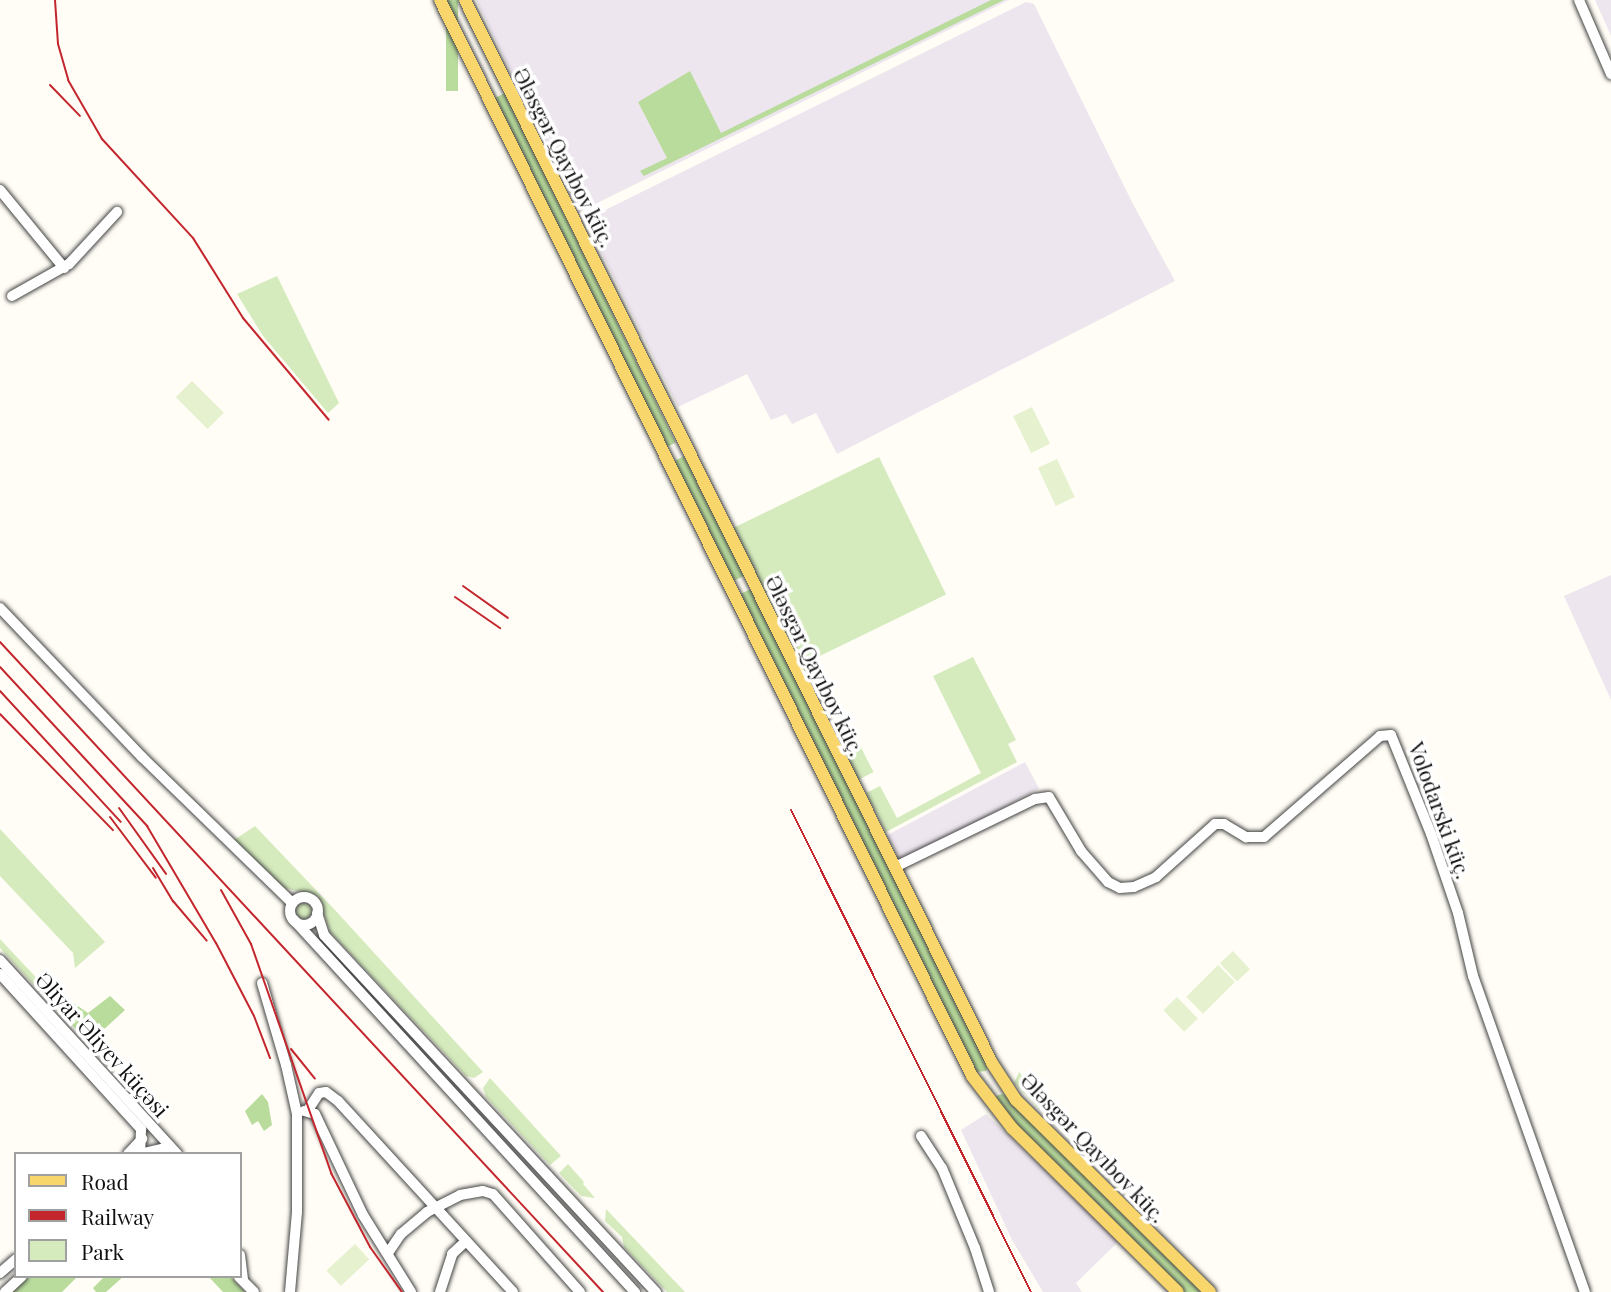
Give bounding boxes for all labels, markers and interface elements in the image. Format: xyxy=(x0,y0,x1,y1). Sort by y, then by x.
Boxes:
street label: Ələsgər Qayıbov küç. xyxy=(509,62,621,252)
street label: Ələsgər Qayıbov küç. xyxy=(761,570,871,760)
street label: Volodarski küç. xyxy=(1405,738,1477,882)
street label: Əliyar Əliyev küçəsi xyxy=(31,966,175,1122)
street label: Ələsgər Qayıbov küç. xyxy=(1016,1067,1172,1227)
legend xyxy=(14,1152,242,1278)
text: Road xyxy=(81,1167,129,1195)
text: Railway xyxy=(81,1202,154,1230)
text: Park xyxy=(81,1237,124,1265)

